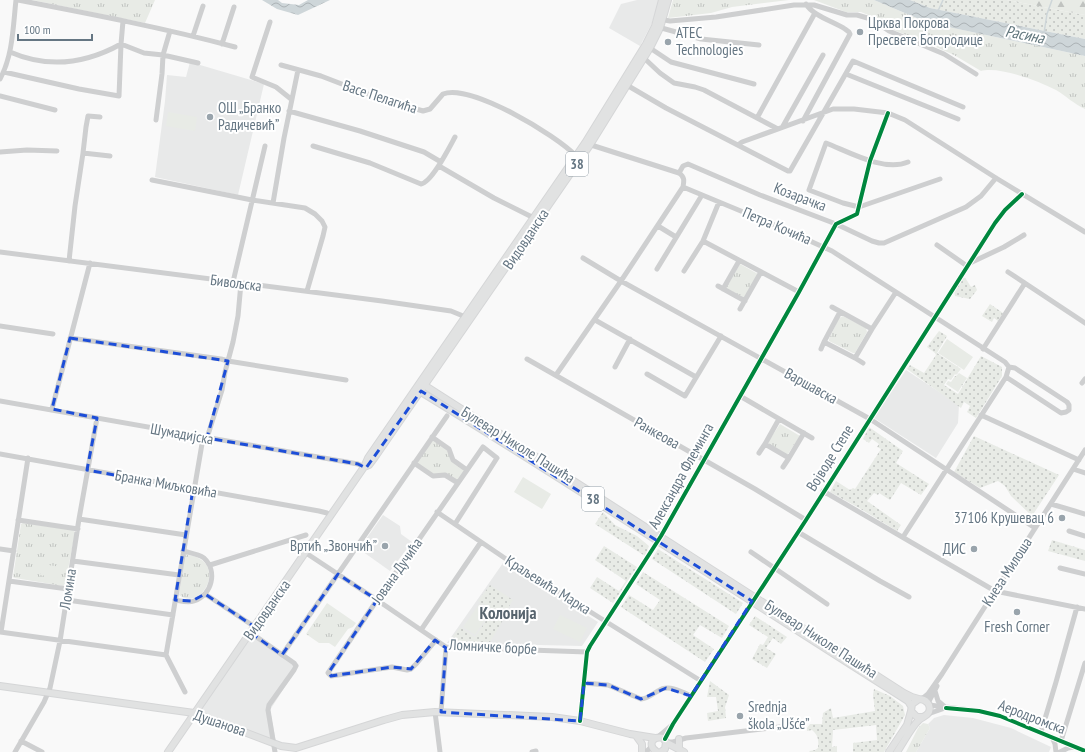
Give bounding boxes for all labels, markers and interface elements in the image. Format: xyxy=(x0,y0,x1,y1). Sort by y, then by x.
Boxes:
place label: Црква Покрова Пресвете Богородице xyxy=(868,13,983,49)
scale bar xyxy=(18,16,92,42)
water label: Расина xyxy=(1004,20,1048,48)
text: 100 m xyxy=(24,22,51,37)
place label: ATEC Technologies xyxy=(676,23,743,59)
marker: Црква Покрова Пресвете Богородице xyxy=(855,27,865,37)
marker: ATEC Technologies xyxy=(663,37,673,47)
street label: Васе Пелагића xyxy=(341,76,420,117)
place label: ОШ „Бранко Радичевић” xyxy=(218,98,281,134)
marker: ОШ „Бранко Радичевић” xyxy=(205,112,215,122)
road number: 38 xyxy=(566,152,588,176)
street label: Козарачка xyxy=(771,178,829,215)
street label: Петра Кочића xyxy=(740,203,814,249)
street label: Видовданска xyxy=(498,205,553,273)
street label: Бивољска xyxy=(209,270,263,295)
street label: Варшавска xyxy=(781,363,841,408)
street label: Булевар Николе Пашића xyxy=(458,402,579,487)
street label: Ранкеова xyxy=(631,412,683,453)
street label: Шумадијска xyxy=(149,419,215,448)
street label: Александра Флеминга xyxy=(644,420,717,532)
street label: Војводе Степе xyxy=(802,421,857,494)
street label: Бранка Миљковића xyxy=(114,465,219,502)
road number: 38 xyxy=(582,487,604,511)
place label: 37106 Крушевац 6 xyxy=(954,508,1054,527)
marker: 37106 Крушевац 6 xyxy=(1057,513,1067,523)
street label: Јована Дучића xyxy=(366,534,426,608)
street label: Кнеза Милоша xyxy=(977,534,1036,610)
place label: Вртић „Звончић” xyxy=(290,536,377,555)
place label: ДИС xyxy=(943,539,966,558)
marker: Вртић „Звончић” xyxy=(380,541,390,551)
marker: ДИС xyxy=(969,544,979,554)
street label: Краљевића Марка xyxy=(502,551,595,618)
street label: Ломина xyxy=(55,567,80,612)
street label: Видовданска xyxy=(239,576,294,643)
street label: Булевар Николе Пашића xyxy=(761,595,881,682)
district label: Колонија xyxy=(480,602,536,624)
marker: Fresh Corner xyxy=(1012,607,1022,617)
place label: Fresh Corner xyxy=(984,617,1051,636)
street label: Ломничке борбе xyxy=(448,635,538,658)
street label: Аеродромска xyxy=(996,695,1069,738)
place label: Srednja škola „Ušće” xyxy=(748,697,810,733)
street label: Душанова xyxy=(192,705,249,740)
marker: Srednja škola „Ušće” xyxy=(735,711,745,721)

